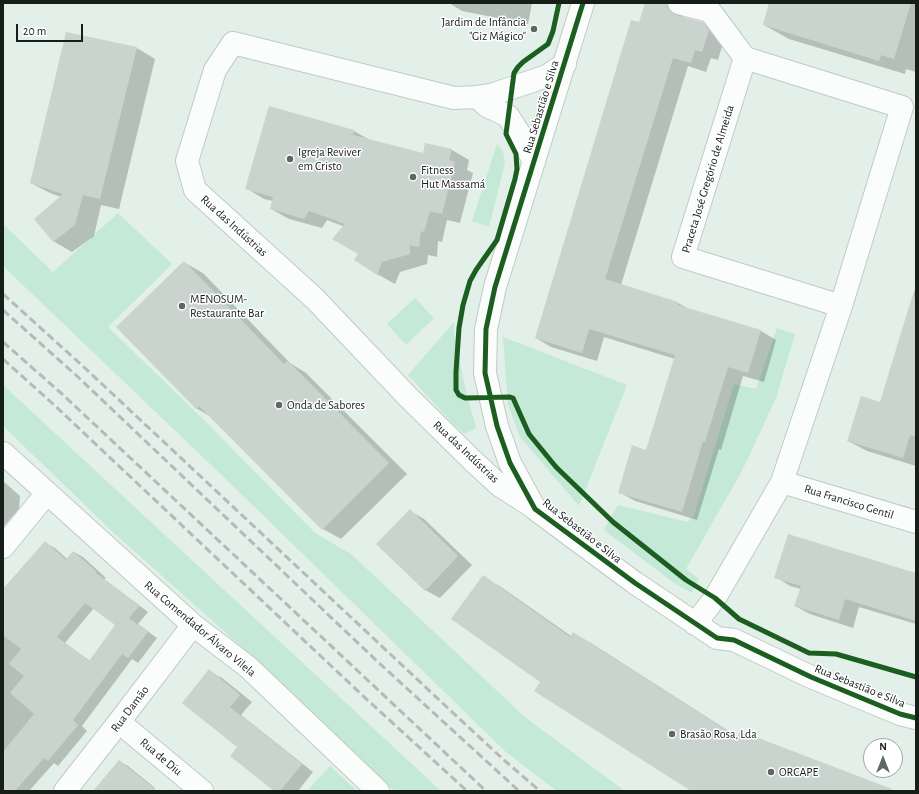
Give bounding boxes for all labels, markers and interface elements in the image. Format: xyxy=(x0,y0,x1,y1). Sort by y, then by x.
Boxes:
place label: Jardim de Infância "Giz Mágico" xyxy=(441,15,526,43)
scale bar xyxy=(18,16,85,42)
marker: Jardim de Infância "Giz Mágico" xyxy=(529,24,539,34)
text: 20 m xyxy=(23,25,46,37)
street label: Rua Sebastião e Silva xyxy=(520,59,562,155)
street label: Praceta José Gregório de Almeida xyxy=(679,103,737,255)
place label: Igreja Reviver em Cristo xyxy=(298,145,361,173)
marker: Igreja Reviver em Cristo xyxy=(285,154,295,164)
place label: Fitness Hut Massamá xyxy=(421,163,485,191)
marker: Fitness Hut Massamá xyxy=(408,172,418,182)
street label: Rua das Indústrias xyxy=(198,192,270,260)
place label: MENOSUM- Restaurante Bar xyxy=(190,292,264,320)
marker: MENOSUM- Restaurante Bar xyxy=(177,301,187,311)
place label: Onda de Sabores xyxy=(287,398,365,412)
marker: Onda de Sabores xyxy=(274,400,284,410)
street label: Rua das Indústrias xyxy=(430,418,502,486)
street label: Rua Francisco Gentil xyxy=(802,482,896,522)
street label: Rua Sebastião e Silva xyxy=(539,496,625,566)
street label: Rua Comendador Álvaro Vilela xyxy=(141,578,259,680)
street label: Rua Sebastião e Silva xyxy=(812,661,908,711)
street label: Rua Damão xyxy=(108,683,152,735)
place label: Brasão Rosa, Lda xyxy=(680,727,757,741)
marker: Brasão Rosa, Lda xyxy=(667,729,677,739)
street label: Rua de Diu xyxy=(137,735,185,779)
north arrow xyxy=(863,738,903,778)
text: N xyxy=(879,741,887,752)
place label: ORCAPE xyxy=(779,765,818,779)
marker: ORCAPE xyxy=(766,767,776,777)

